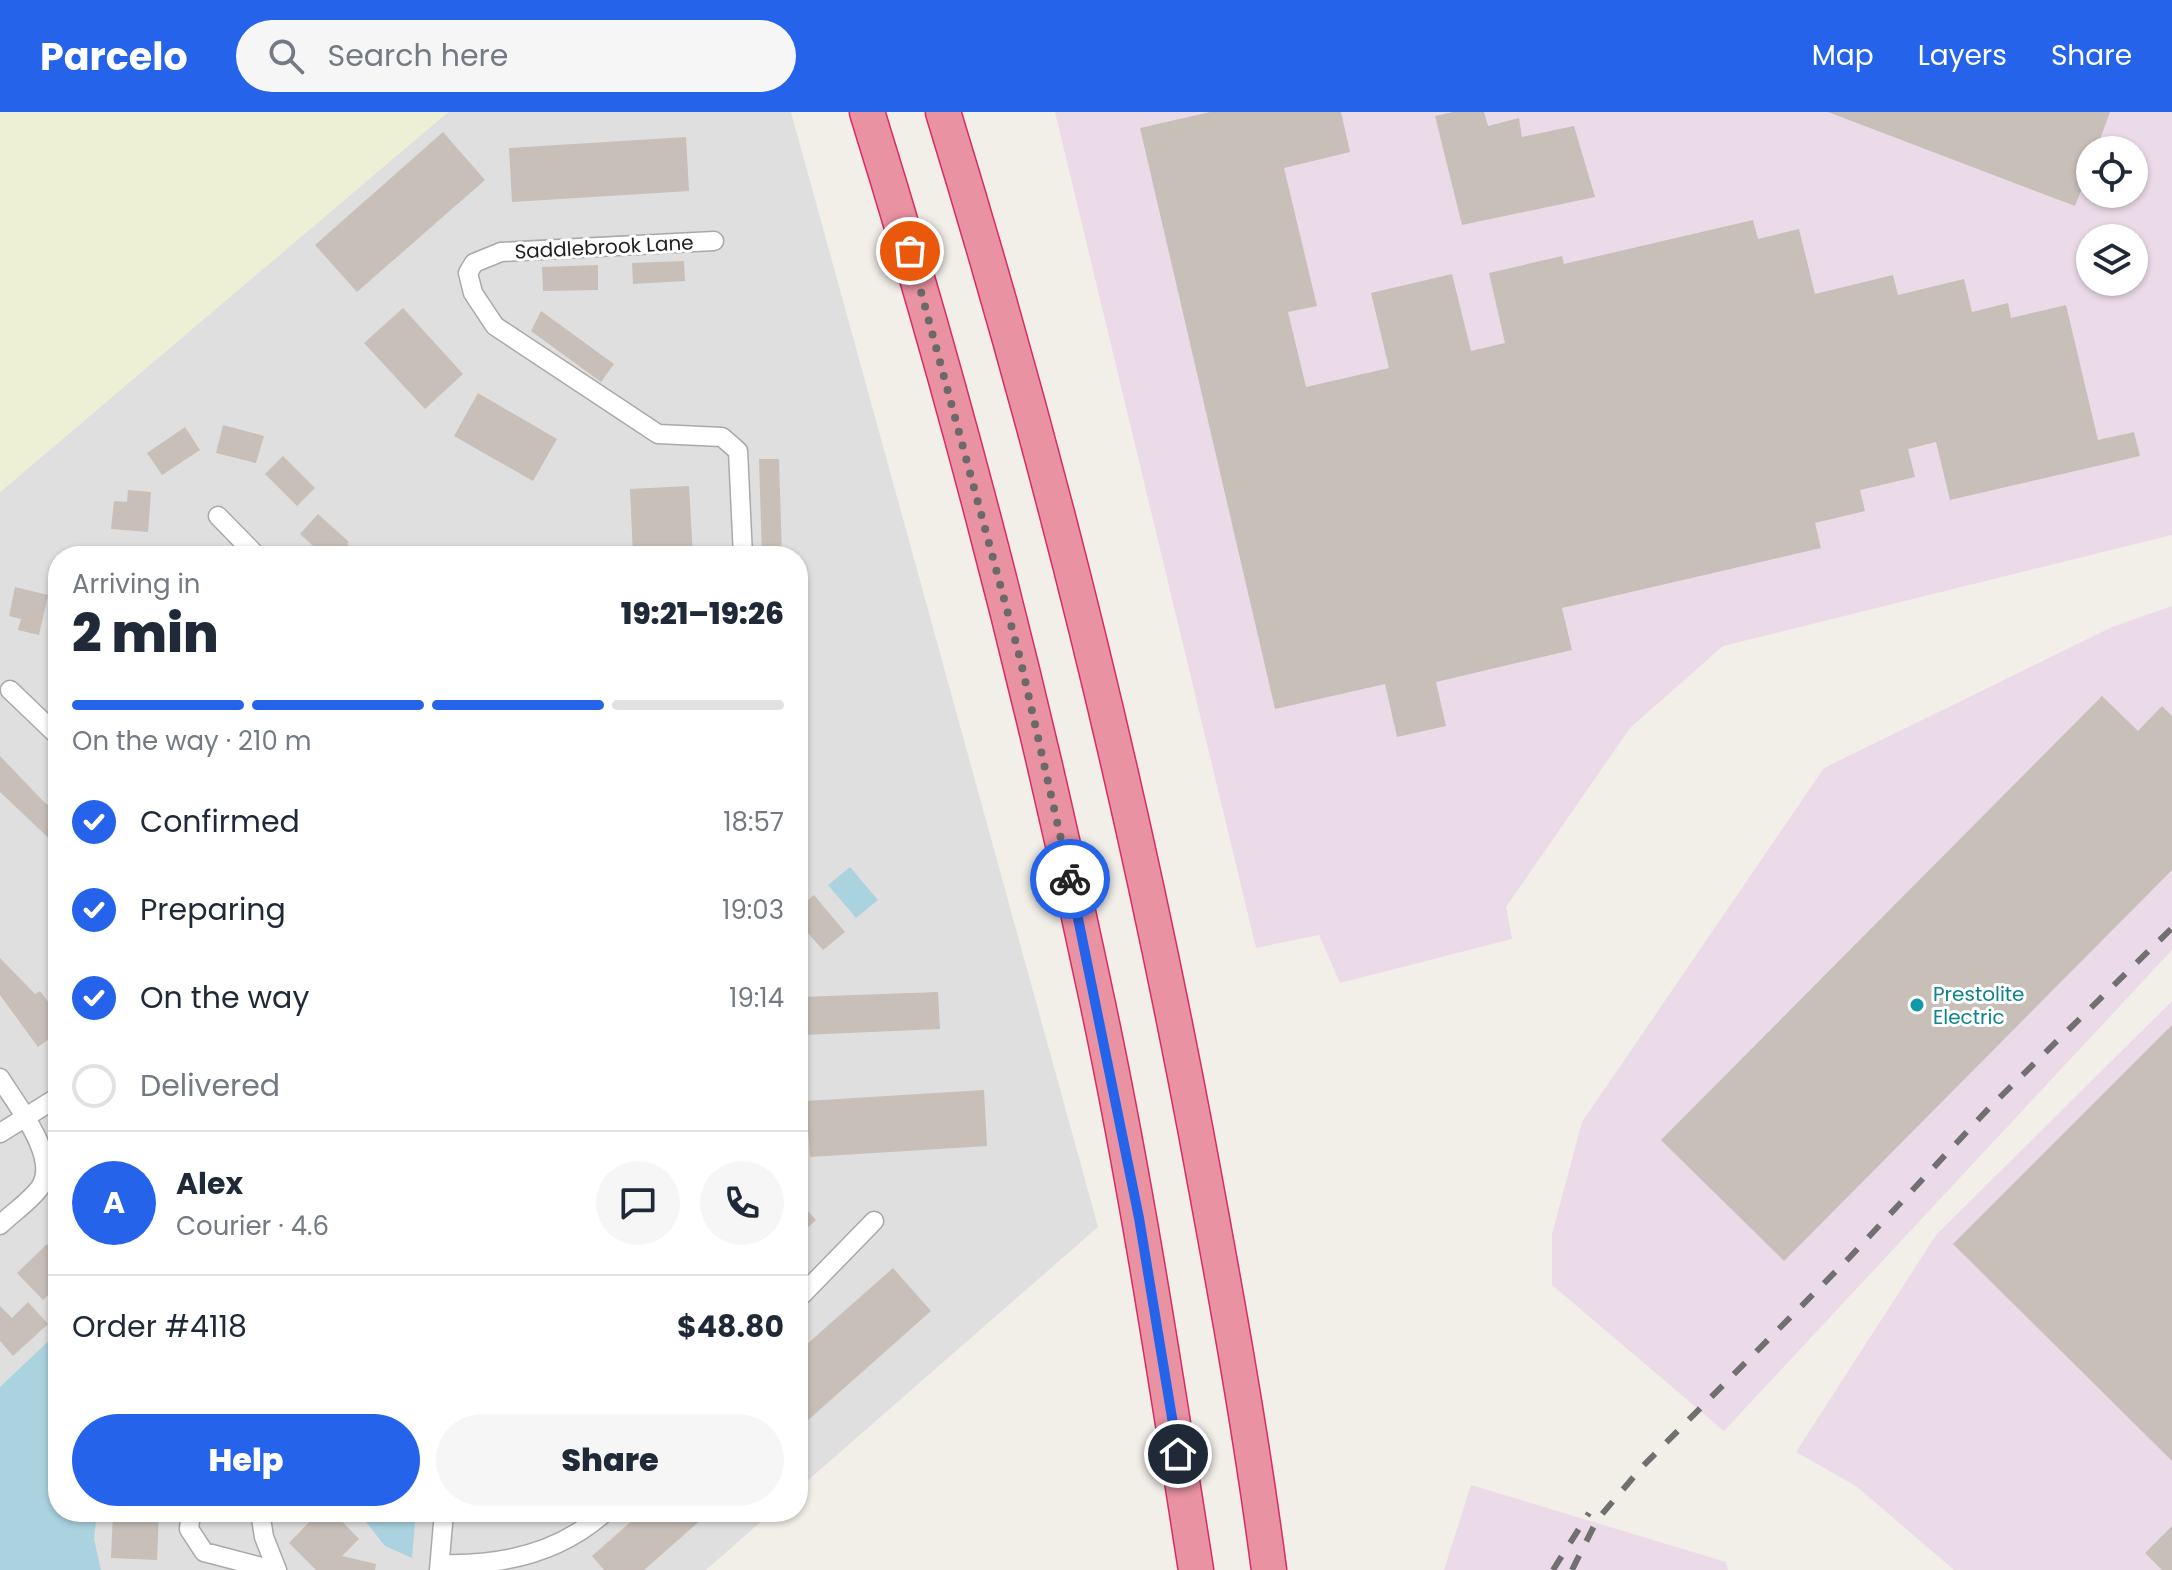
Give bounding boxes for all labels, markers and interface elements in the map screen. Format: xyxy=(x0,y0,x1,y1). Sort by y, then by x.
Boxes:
search box xyxy=(236,20,796,92)
text: Parcelo xyxy=(40,30,188,83)
icon: search xyxy=(264,34,308,78)
text: Search here xyxy=(328,34,508,77)
text: Map xyxy=(1812,36,1874,75)
text: Layers xyxy=(1918,36,2007,75)
text: Share xyxy=(2051,36,2132,75)
map controls xyxy=(2076,136,2148,296)
button: locate xyxy=(2076,136,2148,208)
pin xyxy=(876,217,944,285)
button: layers xyxy=(2076,224,2148,296)
street label: Saddlebrook Lane xyxy=(514,228,694,266)
icon: bag xyxy=(888,229,932,273)
text: Arriving in xyxy=(72,566,201,602)
text: 19:21–19:26 xyxy=(621,592,784,635)
text: 2 min xyxy=(72,597,219,670)
text: On the way · 210 m xyxy=(72,723,311,759)
icon: check xyxy=(72,800,116,844)
text: Confirmed xyxy=(140,800,300,843)
text: 18:57 xyxy=(723,804,784,840)
courier xyxy=(1030,839,1110,919)
icon: bike xyxy=(1048,857,1092,901)
icon: check xyxy=(72,888,116,932)
text: Preparing xyxy=(140,888,286,931)
text: 19:03 xyxy=(722,892,784,928)
icon: check xyxy=(72,976,116,1020)
text: On the way xyxy=(140,976,309,1019)
text: 19:14 xyxy=(729,980,784,1016)
place label: Prestolite Electric xyxy=(1933,980,2024,1031)
marker: Prestolite Electric xyxy=(1908,996,1926,1014)
text: Delivered xyxy=(140,1064,280,1107)
button: chat xyxy=(596,1161,680,1245)
button: phone xyxy=(700,1161,784,1245)
text: Alex xyxy=(176,1162,243,1205)
text: A xyxy=(103,1181,125,1224)
text: Courier · 4.6 xyxy=(176,1208,329,1244)
text: Order #4118 xyxy=(72,1305,247,1348)
text: $48.80 xyxy=(677,1305,784,1348)
button: Help xyxy=(72,1414,420,1506)
button: Share xyxy=(436,1414,784,1506)
pin xyxy=(1144,1420,1212,1488)
icon: home xyxy=(1156,1432,1200,1476)

